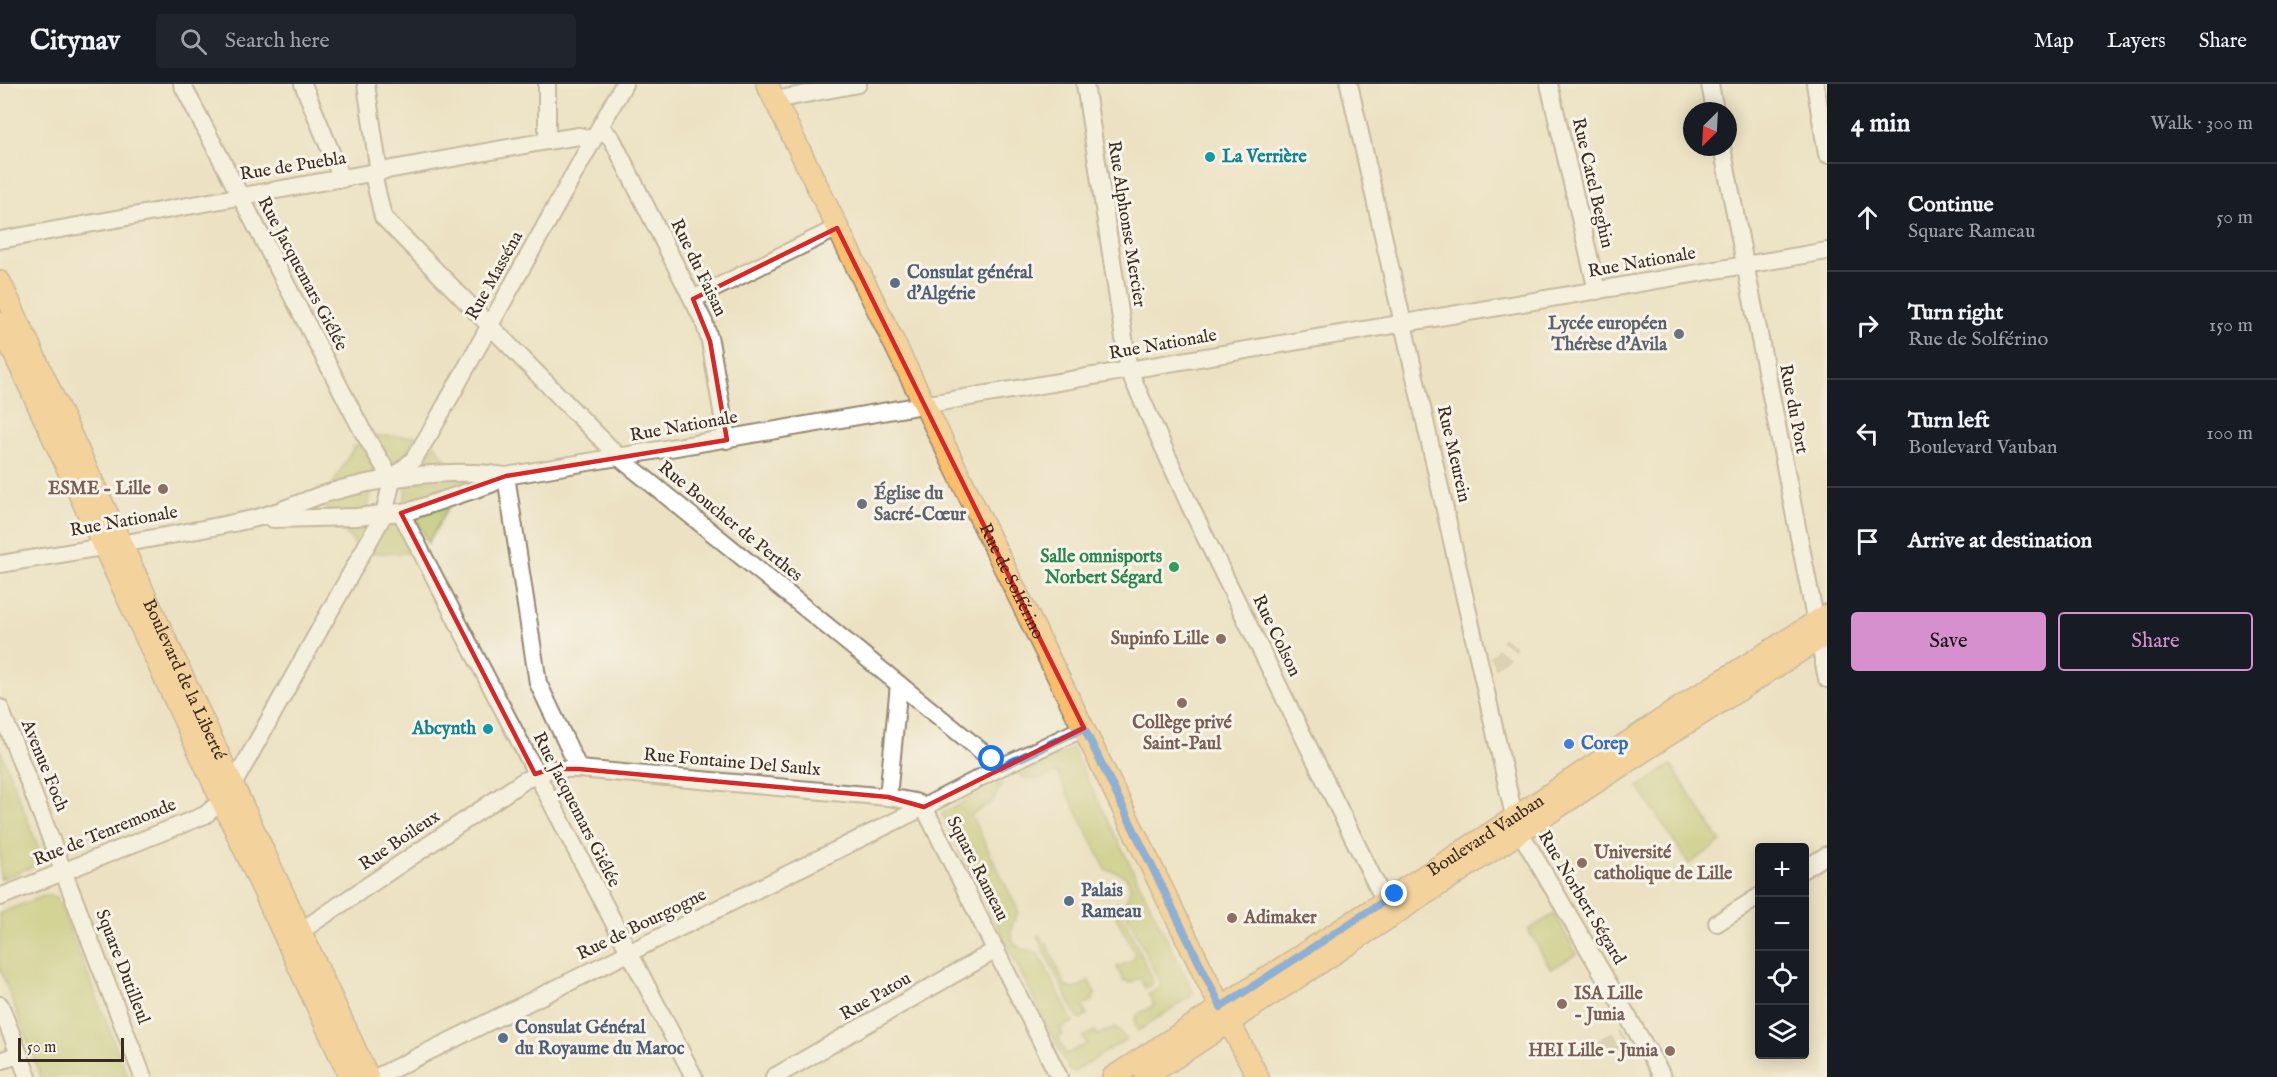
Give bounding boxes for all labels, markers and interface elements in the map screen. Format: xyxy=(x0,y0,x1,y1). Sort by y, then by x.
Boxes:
search box xyxy=(156,14,576,68)
text: Citynav xyxy=(30,24,120,59)
icon: search xyxy=(177,25,210,58)
text: Search here xyxy=(225,27,330,55)
text: Map xyxy=(2034,28,2074,55)
text: Layers xyxy=(2107,28,2166,55)
text: Share xyxy=(2199,28,2247,55)
north arrow xyxy=(1683,102,1737,156)
text: 4 min xyxy=(1851,107,1910,140)
text: Walk · 300 m xyxy=(2150,111,2253,136)
street label: Rue Catel Beghin xyxy=(1566,116,1618,251)
street label: Rue Alphonse Mercier xyxy=(1101,139,1151,309)
place label: La Verrière xyxy=(1222,146,1307,169)
street label: Rue de Puebla xyxy=(238,147,348,187)
marker: La Verrière xyxy=(1203,150,1217,164)
text: Continue xyxy=(1908,191,1994,219)
street label: Rue Jacquemars Giélée xyxy=(252,193,352,355)
icon: ahead xyxy=(1851,201,1884,234)
text: 50 m xyxy=(2216,205,2253,230)
street label: Rue du Faisan xyxy=(665,216,732,321)
text: Square Rameau xyxy=(1908,219,2035,244)
street label: Rue Masséna xyxy=(461,227,529,324)
street label: Rue Nationale xyxy=(1586,242,1698,284)
place label: Consulat général d'Algérie xyxy=(907,262,1034,306)
marker: Consulat général d'Algérie xyxy=(888,276,902,290)
text: Turn right xyxy=(1908,299,2003,327)
icon: right xyxy=(1851,309,1884,342)
place label: Lycée européen Thérèse d'Avila xyxy=(1548,313,1668,357)
text: 150 m xyxy=(2209,313,2253,338)
street label: Rue Nationale xyxy=(1107,324,1219,366)
marker: Lycée européen Thérèse d'Avila xyxy=(1672,327,1686,341)
text: Rue de Solférino xyxy=(1908,327,2048,352)
street label: Rue du Port xyxy=(1773,362,1813,456)
street label: Rue Meurein xyxy=(1431,403,1475,505)
street label: Rue Nationale xyxy=(628,406,740,448)
text: Turn left xyxy=(1908,407,1990,435)
icon: left xyxy=(1851,417,1884,450)
text: 100 m xyxy=(2206,421,2253,446)
text: Boulevard Vauban xyxy=(1908,435,2058,460)
street label: Rue Boucher de Perthes xyxy=(653,457,807,587)
place label: ESME - Lille xyxy=(48,478,152,501)
place label: Église du Sacré-Cœur xyxy=(874,481,967,527)
marker: ESME - Lille xyxy=(156,482,170,496)
marker: Église du Sacré-Cœur xyxy=(855,497,869,511)
street label: Rue Nationale xyxy=(68,501,180,543)
street label: Rue de Solférino xyxy=(973,520,1050,643)
icon: arrive xyxy=(1851,525,1884,558)
text: Arrive at destination xyxy=(1908,527,2092,555)
place label: Salle omnisports Norbert Ségard xyxy=(1040,546,1163,590)
marker: Salle omnisports Norbert Ségard xyxy=(1167,560,1181,574)
street label: Rue Colson xyxy=(1246,591,1306,681)
street label: Boulevard de la Liberté xyxy=(137,595,231,764)
button: Save xyxy=(1851,612,2046,671)
button: Share xyxy=(2058,612,2253,671)
place label: Supinfo Lille xyxy=(1111,628,1210,651)
marker: Supinfo Lille xyxy=(1214,632,1228,646)
marker: Collège privé Saint-Paul xyxy=(1175,696,1189,710)
place label: Collège privé Saint-Paul xyxy=(1132,712,1233,756)
street label: Avenue Foch xyxy=(15,716,73,816)
place label: Abcynth xyxy=(411,718,476,741)
marker: Abcynth xyxy=(481,722,495,736)
street label: Rue Jacquemars Giélée xyxy=(527,728,625,892)
place label: Corep xyxy=(1581,733,1628,756)
marker: Corep xyxy=(1562,737,1576,751)
street label: Rue Fontaine Del Saulx xyxy=(642,744,822,782)
route start xyxy=(978,745,1004,771)
street label: Boulevard Vauban xyxy=(1423,789,1549,882)
street label: Rue de Tenremonde xyxy=(30,794,180,872)
street label: Rue Boileux xyxy=(355,805,445,876)
street label: Square Rameau xyxy=(941,813,1013,925)
street label: Rue Norbert Ségard xyxy=(1532,827,1630,970)
place label: Université catholique de Lille xyxy=(1593,842,1733,886)
map controls xyxy=(1755,843,1809,1059)
button: + xyxy=(1755,843,1809,897)
marker: Université catholique de Lille xyxy=(1575,856,1589,870)
place label: Palais Rameau xyxy=(1081,880,1142,924)
route end xyxy=(1381,880,1407,906)
street label: Rue de Bourgogne xyxy=(573,884,711,966)
marker: Palais Rameau xyxy=(1062,894,1076,908)
button: − xyxy=(1755,897,1809,951)
street label: Square Dutilleul xyxy=(90,906,154,1028)
place label: Adimaker xyxy=(1243,907,1317,930)
marker: Adimaker xyxy=(1225,911,1239,925)
button: locate xyxy=(1755,951,1809,1005)
street label: Rue Patou xyxy=(836,967,916,1027)
place label: ISA Lille - Junia xyxy=(1574,983,1643,1027)
marker: ISA Lille - Junia xyxy=(1555,997,1569,1011)
button: layers xyxy=(1755,1005,1809,1059)
place label: Consulat Général du Royaume du Maroc xyxy=(515,1017,685,1061)
marker: Consulat Général du Royaume du Maroc xyxy=(496,1031,510,1045)
scale bar xyxy=(18,1035,124,1062)
text: 50 m xyxy=(27,1038,56,1058)
place label: HEI Lille - Junia xyxy=(1528,1040,1659,1063)
marker: HEI Lille - Junia xyxy=(1663,1044,1677,1058)

